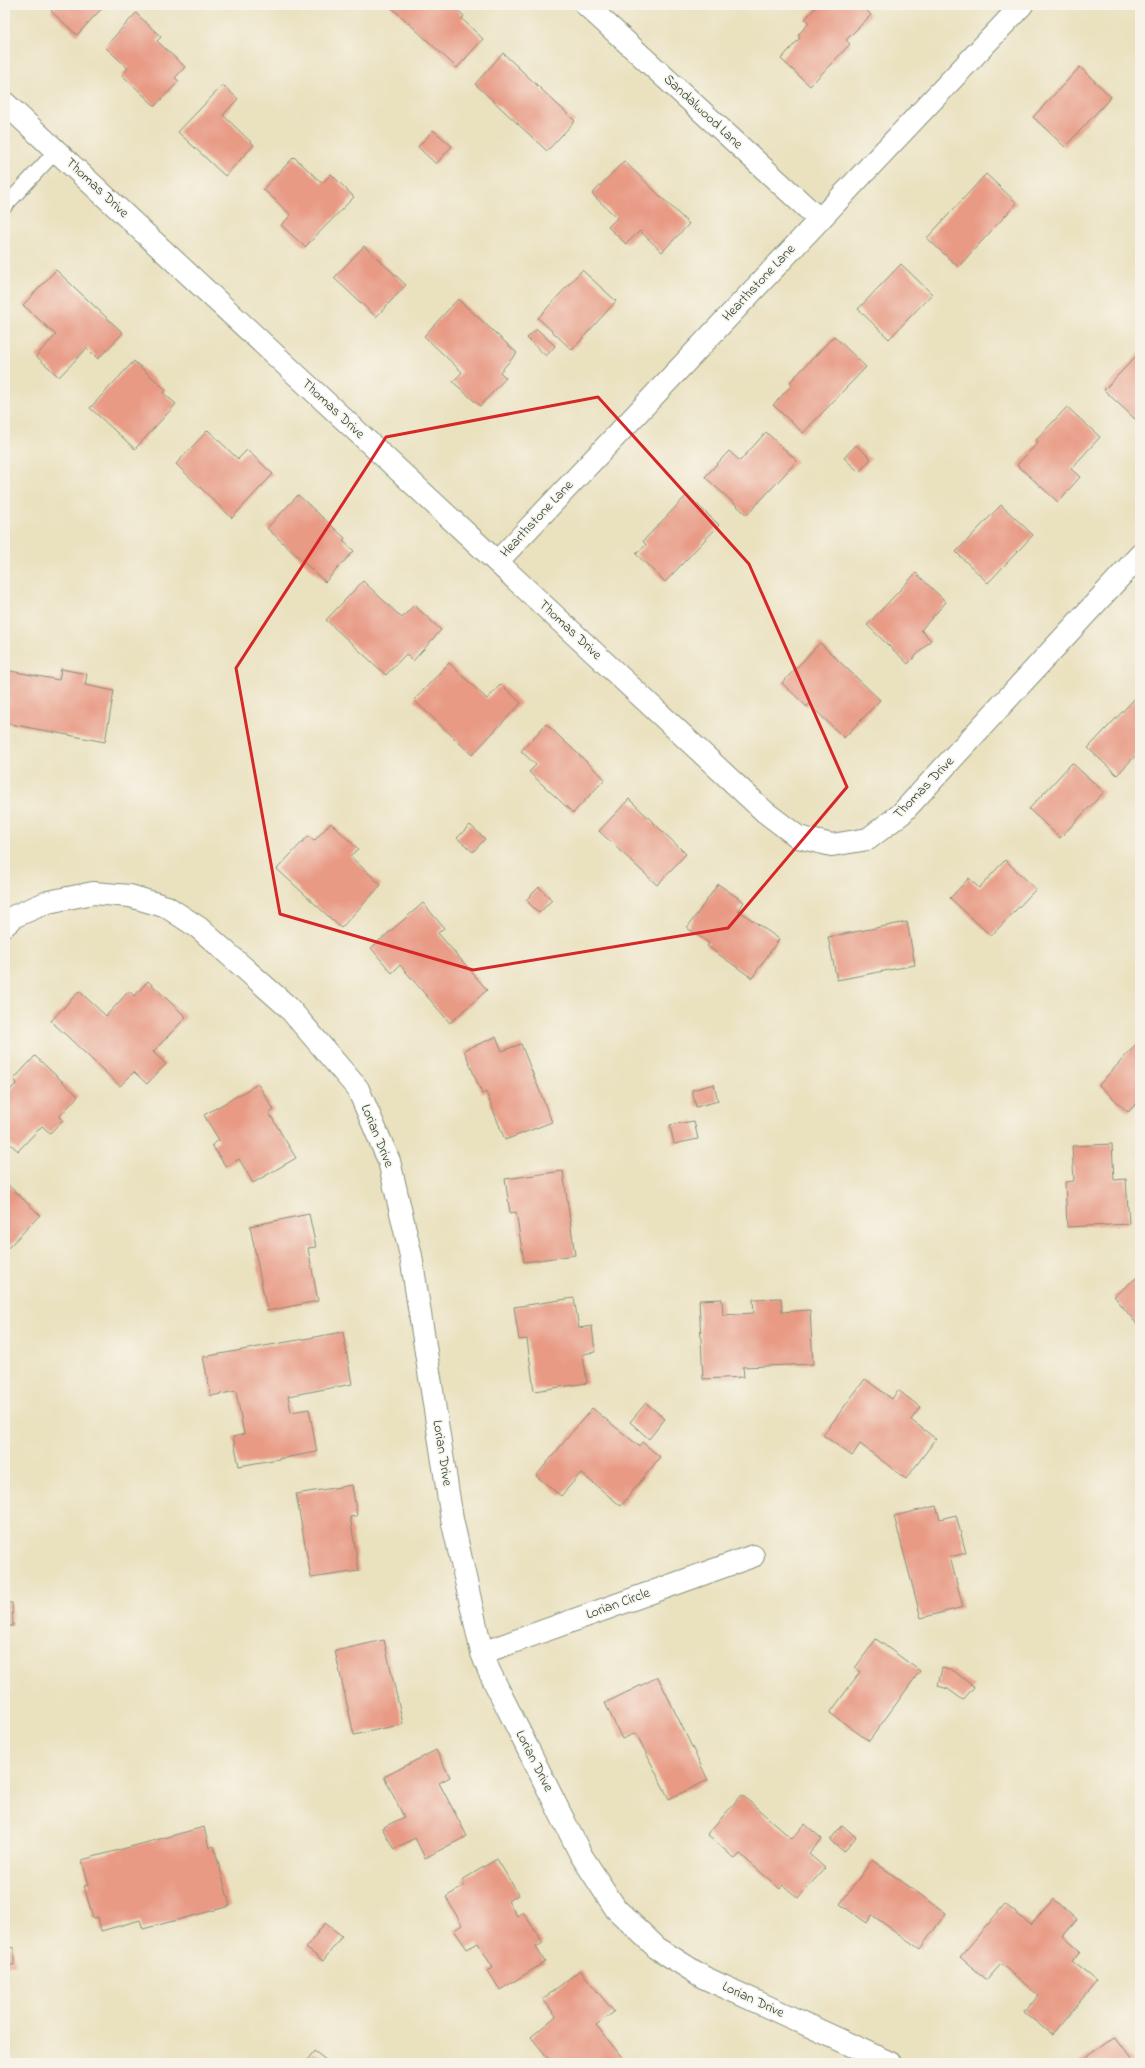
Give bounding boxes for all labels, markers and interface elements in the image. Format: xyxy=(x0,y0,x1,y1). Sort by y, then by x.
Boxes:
street label: Sandalwood Lane xyxy=(658,69,748,155)
street label: Thomas Drive xyxy=(60,153,134,224)
street label: Hearthstone Lane xyxy=(717,239,801,326)
street label: Thomas Drive xyxy=(296,374,370,445)
street label: Hearthstone Lane xyxy=(495,475,579,562)
street label: Thomas Drive xyxy=(533,595,607,666)
street label: Thomas Drive xyxy=(889,751,960,824)
street label: Lorian Drive xyxy=(355,1101,399,1171)
street label: Lorian Drive xyxy=(426,1419,458,1488)
street label: Lorian Circle xyxy=(583,1582,654,1625)
street label: Lorian Drive xyxy=(510,1727,559,1796)
street label: Lorian Drive xyxy=(718,1976,788,2024)

